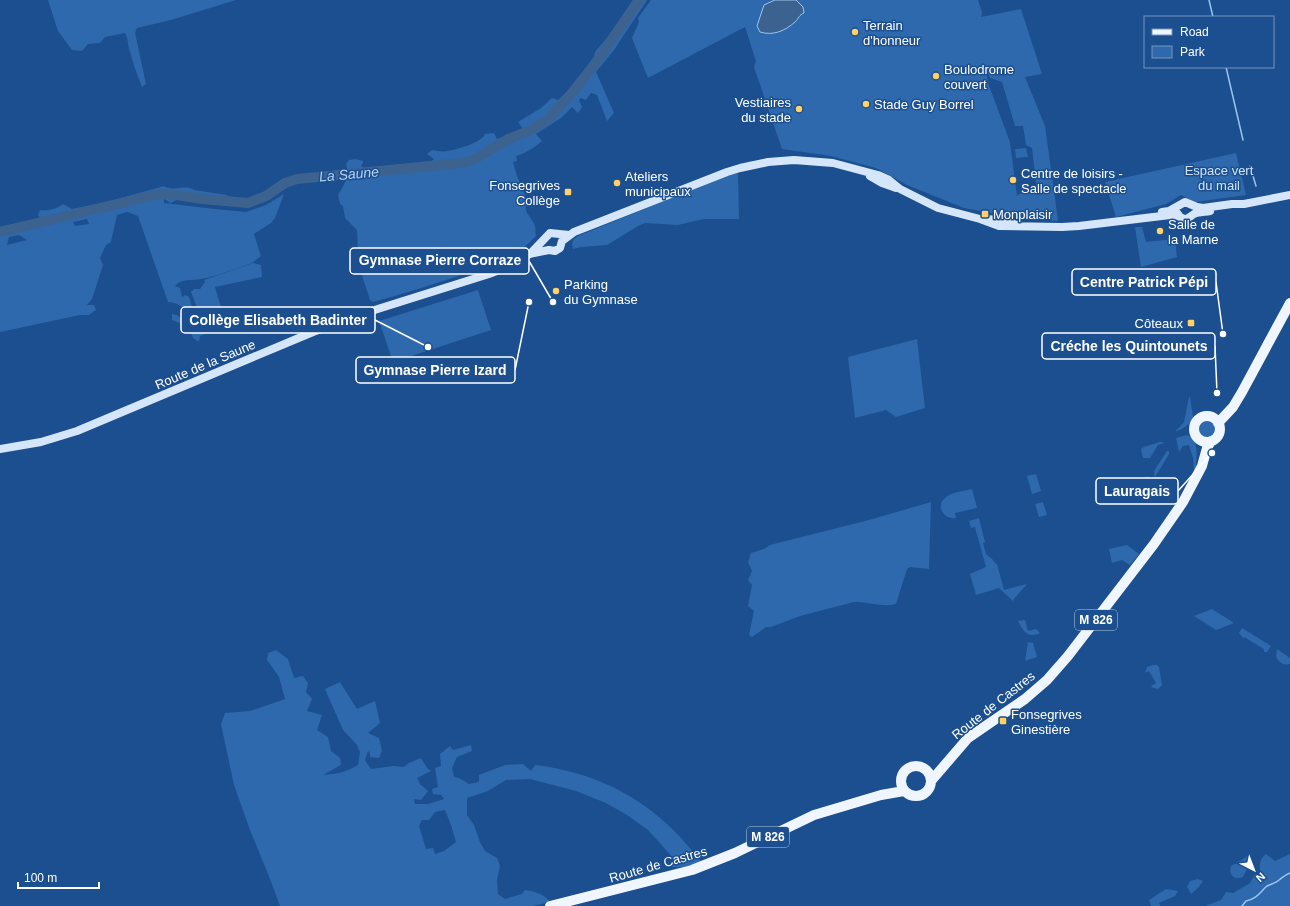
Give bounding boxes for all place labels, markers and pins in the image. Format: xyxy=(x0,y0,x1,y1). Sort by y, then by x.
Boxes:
place label: Terrain d'honneur xyxy=(863,18,921,48)
marker: Terrain d'honneur xyxy=(850,27,860,37)
place label: Boulodrome couvert xyxy=(944,62,1014,92)
marker: Boulodrome couvert xyxy=(931,71,941,81)
place label: Vestiaires du stade xyxy=(735,95,791,125)
place label: Stade Guy Borrel xyxy=(874,97,974,112)
marker: Stade Guy Borrel xyxy=(861,99,871,109)
marker: Vestiaires du stade xyxy=(794,104,804,114)
place label: Centre de loisirs - Salle de spectacle xyxy=(1021,166,1127,196)
place label: Ateliers municipaux xyxy=(625,169,691,199)
marker: Centre de loisirs - Salle de spectacle xyxy=(1008,175,1018,185)
place label: Fonsegrives Collège xyxy=(489,178,560,208)
marker: Ateliers municipaux xyxy=(612,178,622,188)
marker: Fonsegrives Collège xyxy=(563,187,573,197)
place label: Monplaisir xyxy=(993,207,1053,222)
marker: Monplaisir xyxy=(980,209,990,219)
place label: Salle de la Marne xyxy=(1168,217,1219,247)
marker: Salle de la Marne xyxy=(1155,226,1165,236)
callout: Gymnase Pierre Corraze xyxy=(350,248,529,274)
callout: Centre Patrick Pépi xyxy=(1072,269,1216,295)
place label: Parking du Gymnase xyxy=(564,277,638,307)
marker: Parking du Gymnase xyxy=(551,286,561,296)
callout: Collège Elisabeth Badinter xyxy=(181,307,375,333)
place label: Côteaux xyxy=(1135,316,1183,331)
marker: Côteaux xyxy=(1186,318,1196,328)
callout: Créche les Quintounets xyxy=(1042,333,1215,359)
callout: Gymnase Pierre Izard xyxy=(356,357,515,383)
callout: Lauragais xyxy=(1096,478,1178,504)
place label: Fonsegrives Ginestière xyxy=(1011,707,1082,737)
marker: Fonsegrives Ginestière xyxy=(998,716,1008,726)

